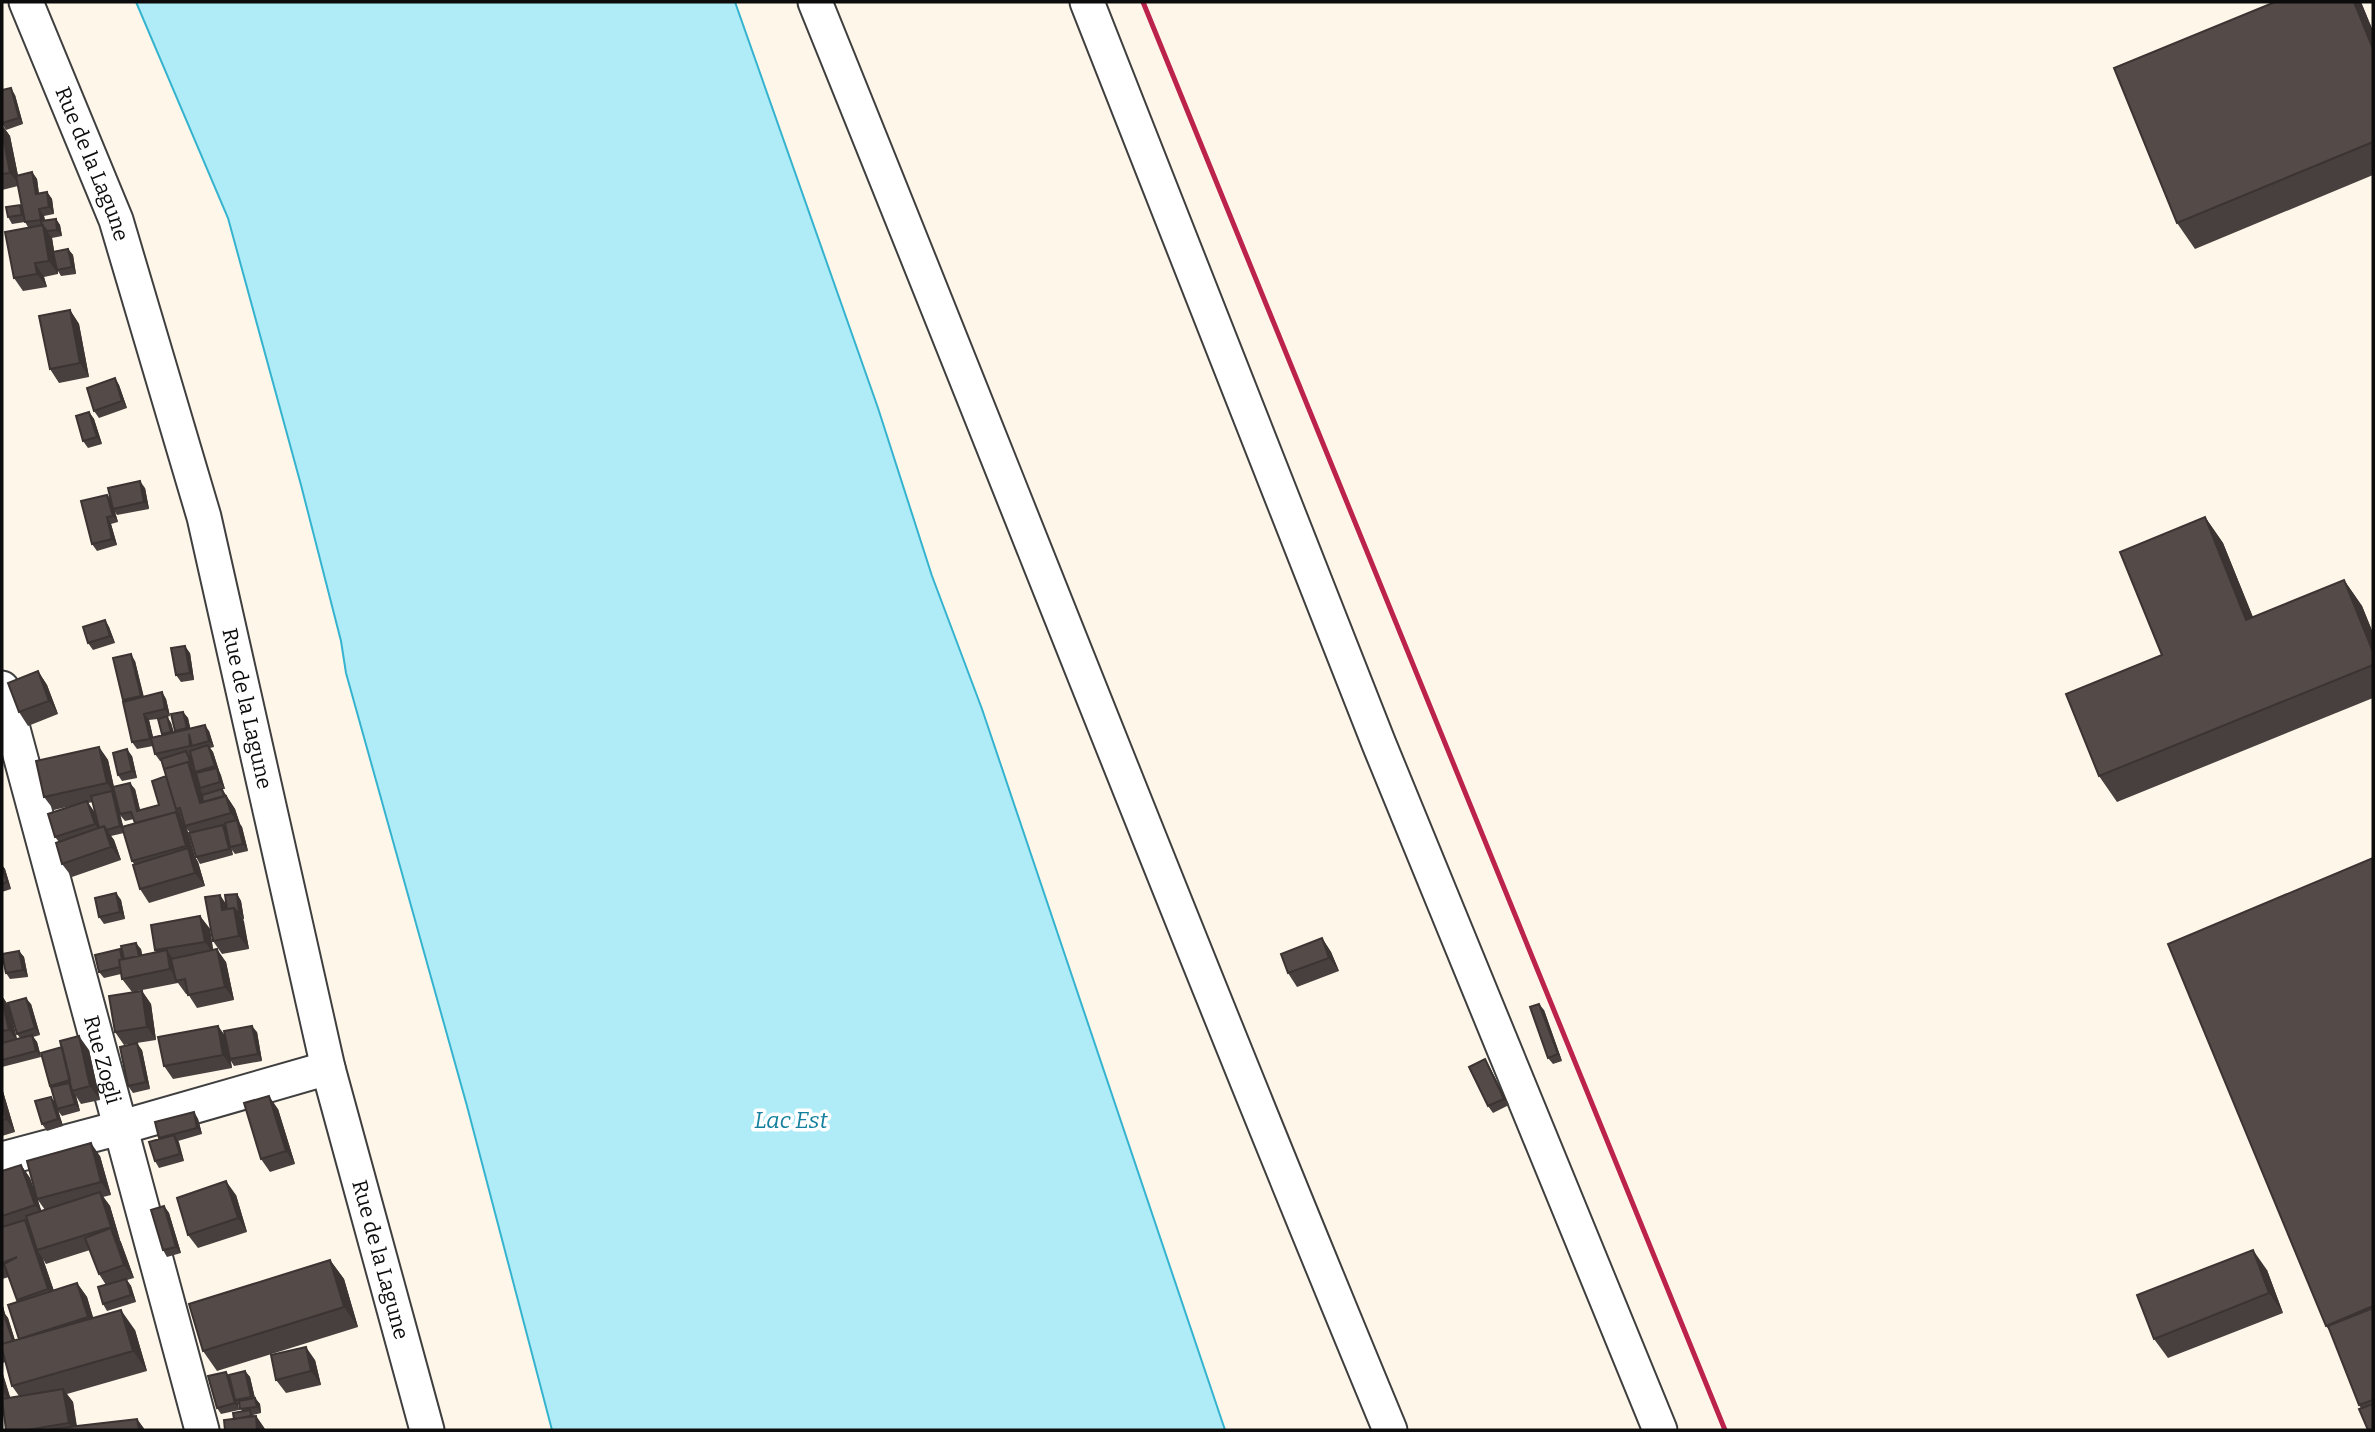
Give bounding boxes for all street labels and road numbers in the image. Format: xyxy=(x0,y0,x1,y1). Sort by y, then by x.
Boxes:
street label: Rue de la Lagune xyxy=(49,83,135,244)
street label: Rue de la Lagune xyxy=(216,626,278,792)
street label: Rue Zogli xyxy=(78,1013,127,1107)
street label: Rue de la Lagune xyxy=(346,1177,415,1342)

